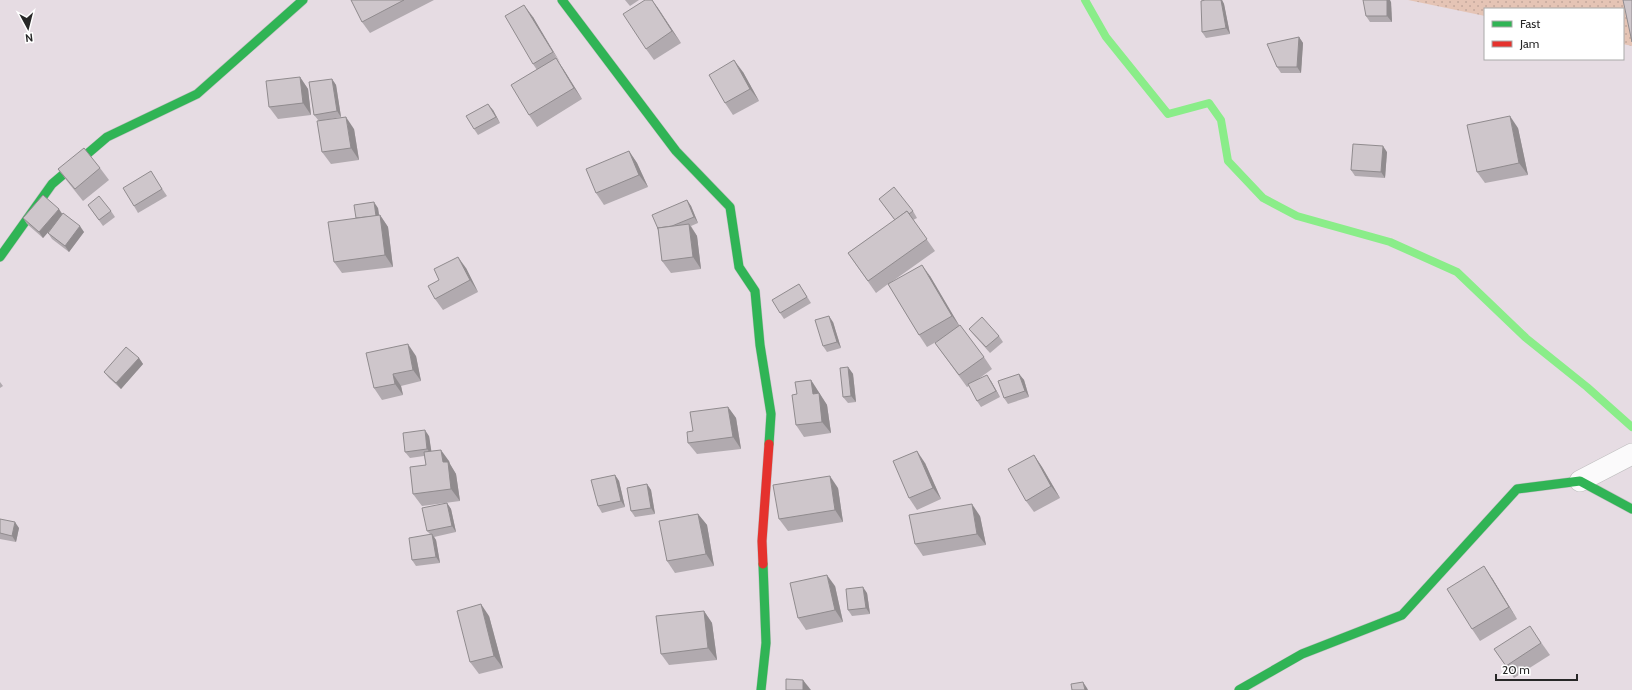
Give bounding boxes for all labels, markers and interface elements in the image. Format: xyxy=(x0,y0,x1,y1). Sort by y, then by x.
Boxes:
north arrow xyxy=(8,8,48,48)
legend xyxy=(1484,8,1624,60)
text: Fast xyxy=(1520,16,1540,31)
text: N xyxy=(25,31,34,45)
text: Jam xyxy=(1519,36,1539,51)
scale bar xyxy=(1496,656,1577,682)
text: 20 m xyxy=(1502,662,1530,677)

